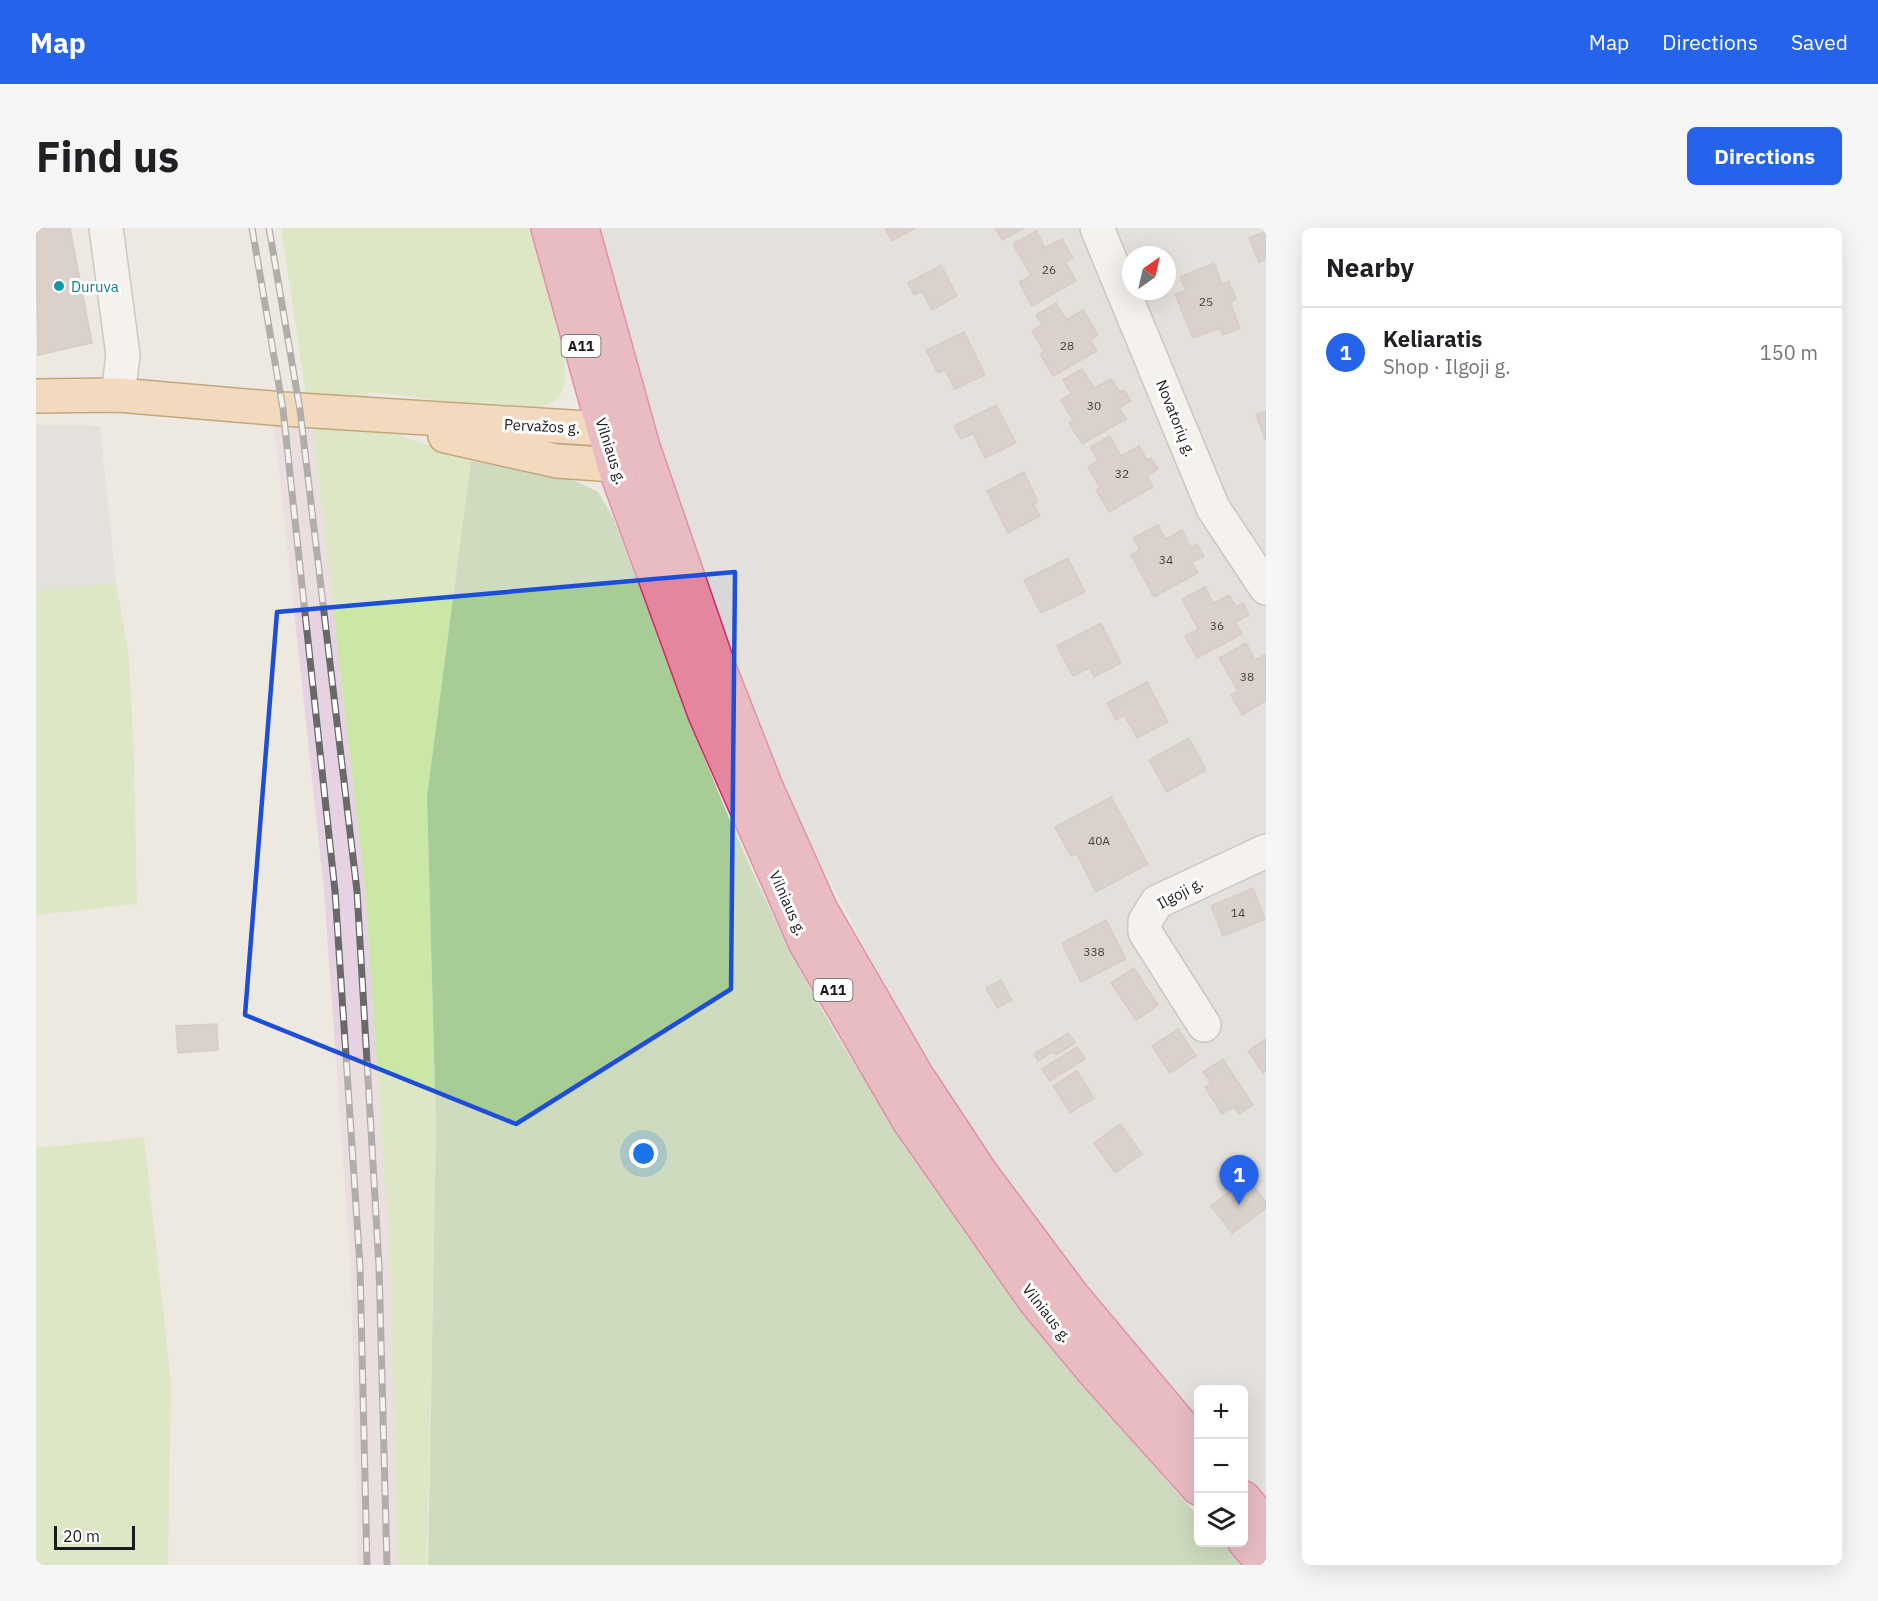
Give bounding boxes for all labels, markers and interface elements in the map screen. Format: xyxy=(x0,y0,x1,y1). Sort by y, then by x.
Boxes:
text: Map xyxy=(30,24,86,61)
text: Map xyxy=(1589,28,1629,56)
text: Directions xyxy=(1662,28,1758,56)
text: Saved xyxy=(1791,28,1848,56)
button: Directions xyxy=(1687,127,1842,185)
text: Find us xyxy=(36,129,179,184)
north arrow xyxy=(1122,246,1176,300)
text: Nearby xyxy=(1326,250,1414,284)
house number: 26 xyxy=(1042,262,1056,277)
place label: Duruva xyxy=(71,277,119,296)
marker: Duruva xyxy=(52,279,66,293)
house number: 25 xyxy=(1199,294,1213,309)
text: Keliaratis xyxy=(1383,324,1482,353)
road number: A11 xyxy=(562,335,600,357)
house number: 28 xyxy=(1060,338,1074,353)
text: 1 xyxy=(1340,339,1352,366)
text: 150 m xyxy=(1760,339,1818,366)
text: Shop · Ilgoji g. xyxy=(1383,353,1511,380)
street label: Novatorių g. xyxy=(1152,377,1200,459)
house number: 30 xyxy=(1087,398,1101,413)
street label: Pervažos g. xyxy=(503,415,581,437)
street label: Vilniaus g. xyxy=(591,415,631,487)
house number: 32 xyxy=(1115,466,1129,481)
house number: 34 xyxy=(1159,552,1173,567)
house number: 36 xyxy=(1210,618,1224,633)
house number: 38 xyxy=(1240,669,1254,684)
house number: 40A xyxy=(1088,833,1110,848)
street label: Vilniaus g. xyxy=(765,868,811,938)
street label: Ilgoji g. xyxy=(1154,873,1206,913)
house number: 14 xyxy=(1231,905,1245,920)
house number: 338 xyxy=(1083,944,1105,959)
road number: A11 xyxy=(814,979,852,1001)
your location xyxy=(629,1139,658,1168)
pin: 1 xyxy=(1220,1156,1258,1205)
street label: Vilniaus g. xyxy=(1018,1280,1076,1346)
map controls xyxy=(1194,1385,1248,1547)
button: + xyxy=(1194,1385,1248,1439)
button: − xyxy=(1194,1439,1248,1493)
button: layers xyxy=(1194,1493,1248,1547)
scale bar xyxy=(54,1523,135,1550)
text: 20 m xyxy=(63,1526,100,1546)

